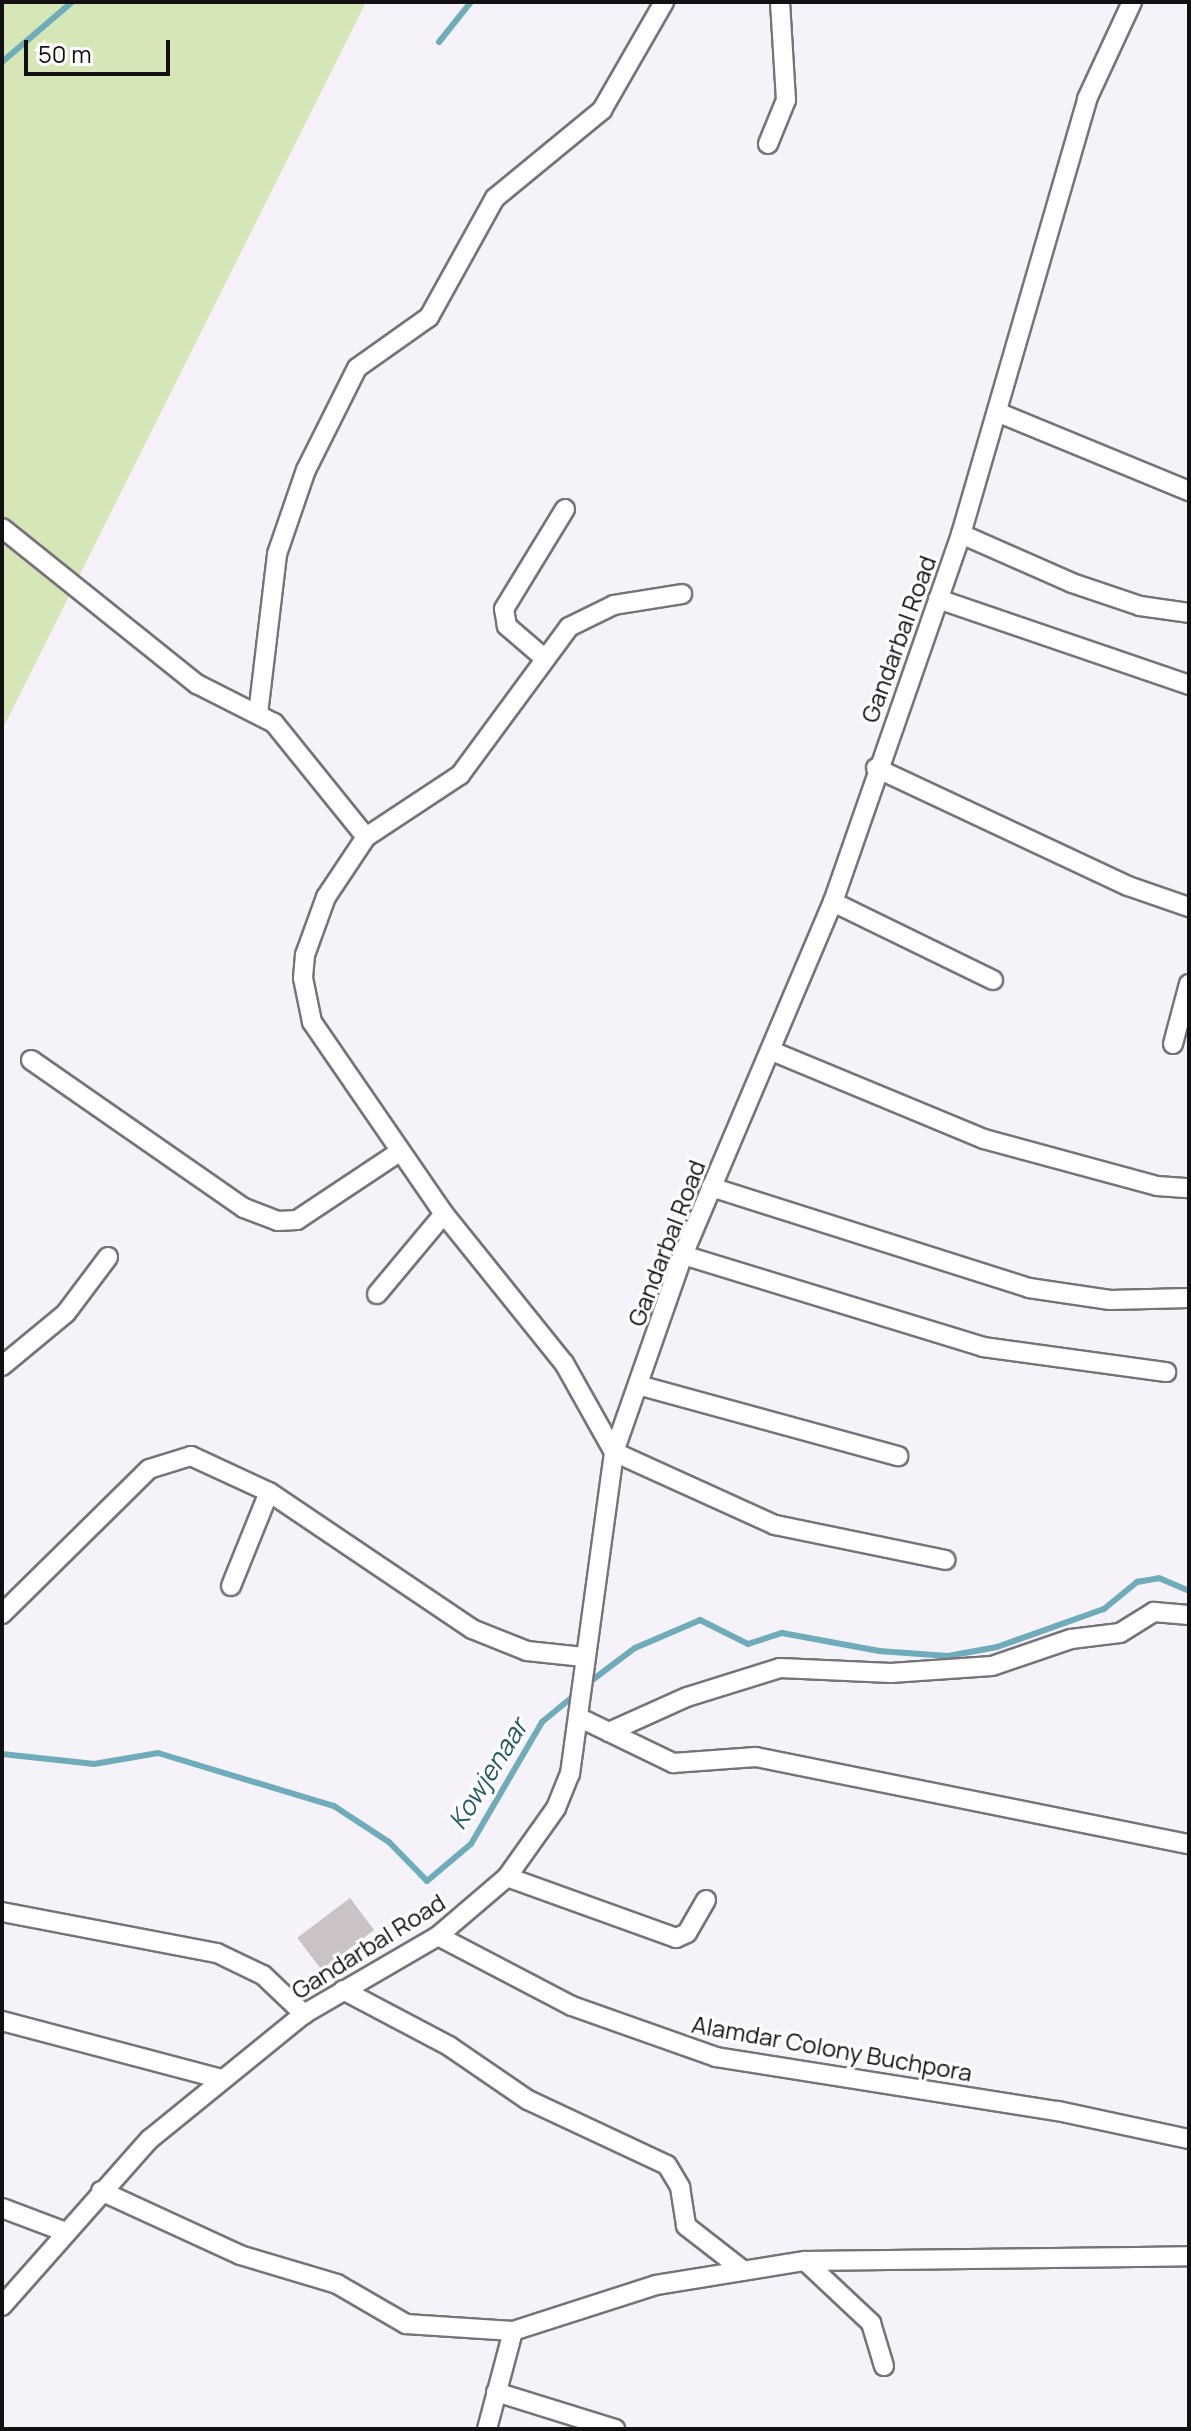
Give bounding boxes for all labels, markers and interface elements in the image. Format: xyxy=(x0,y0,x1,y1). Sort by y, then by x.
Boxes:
scale bar xyxy=(28,24,174,74)
text: 50 m xyxy=(38,37,92,70)
street label: Gandarbal Road xyxy=(854,552,942,726)
street label: Gandarbal Road xyxy=(621,1156,711,1330)
water label: Kowjenaar xyxy=(442,1713,534,1835)
street label: Gandarbal Road xyxy=(286,1887,450,2005)
street label: Alamdar Colony Buchpora xyxy=(690,2009,974,2087)

